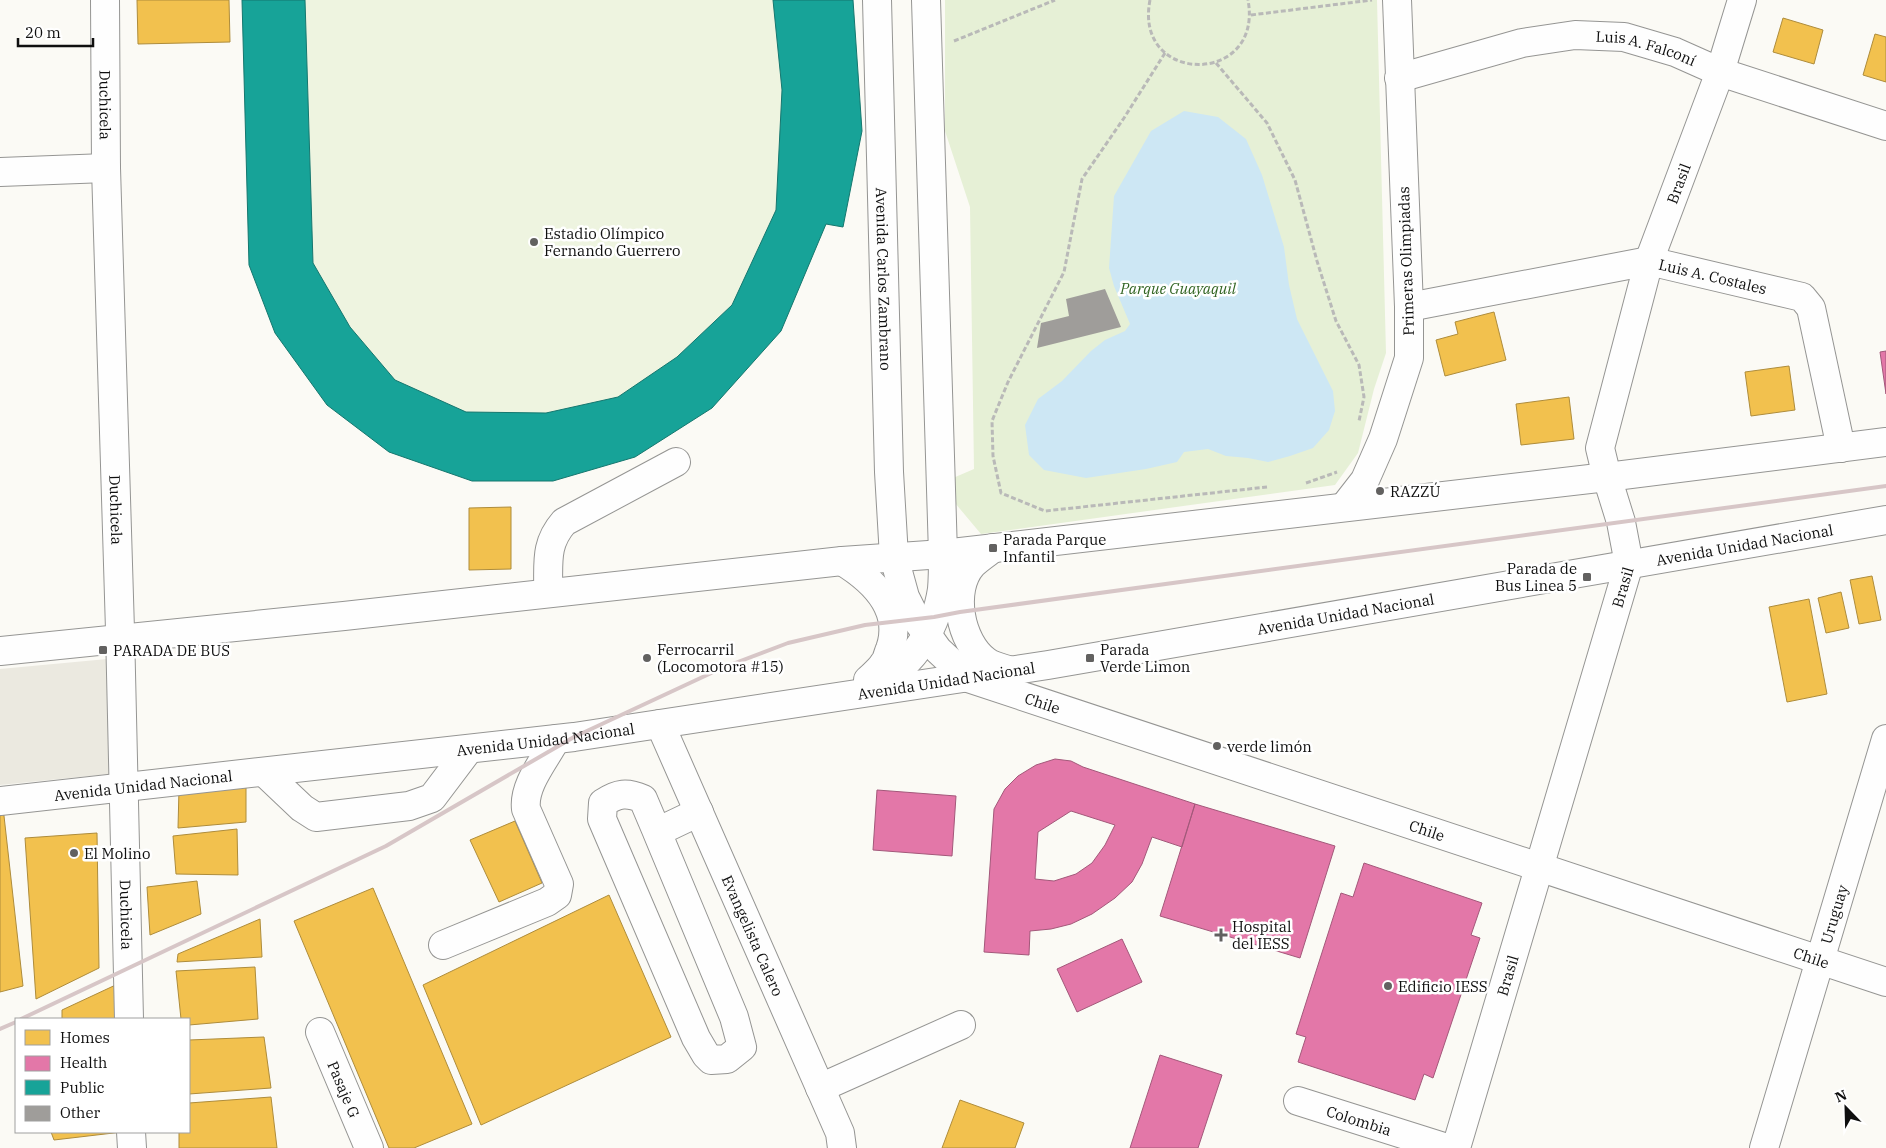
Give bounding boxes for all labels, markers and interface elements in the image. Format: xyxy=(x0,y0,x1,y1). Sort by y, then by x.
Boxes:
scale bar xyxy=(18,15,92,47)
text: 20 m xyxy=(25,23,61,42)
street label: Luis A. Falconí xyxy=(1595,26,1699,70)
street label: Duchicela xyxy=(96,70,115,140)
street label: Brasil xyxy=(1662,161,1694,206)
street label: Primeras Olimpiadas xyxy=(1394,186,1418,336)
street label: Avenida Carlos Zambrano xyxy=(872,187,896,371)
place label: Estadio Olímpico Fernando Guerrero xyxy=(544,224,680,260)
marker: Estadio Olímpico Fernando Guerrero xyxy=(528,236,540,248)
street label: Luis A. Costales xyxy=(1657,254,1769,298)
park label: Parque Guayaquil xyxy=(1119,279,1237,298)
street label: Duchicela xyxy=(106,475,127,545)
place label: RAZZÚ xyxy=(1390,482,1441,501)
marker: RAZZÚ xyxy=(1374,485,1386,497)
street label: Avenida Unidad Nacional xyxy=(1655,520,1835,569)
place label: Parada Parque Infantil xyxy=(1003,530,1106,566)
marker: Parada Parque Infantil xyxy=(987,542,999,554)
place label: Parada de Bus Linea 5 xyxy=(1495,559,1577,595)
street label: Brasil xyxy=(1607,564,1637,610)
marker: Parada de Bus Linea 5 xyxy=(1581,571,1593,583)
street label: Avenida Unidad Nacional xyxy=(1256,589,1436,638)
place label: Ferrocarril (Locomotora #15) xyxy=(657,640,784,676)
place label: Parada Verde Limon xyxy=(1100,640,1191,676)
place label: PARADA DE BUS xyxy=(113,641,230,660)
marker: PARADA DE BUS xyxy=(97,644,109,656)
marker: Ferrocarril (Locomotora #15) xyxy=(641,652,653,664)
marker: Parada Verde Limon xyxy=(1084,652,1096,664)
street label: Avenida Unidad Nacional xyxy=(856,658,1036,703)
street label: Chile xyxy=(1022,688,1063,717)
street label: Avenida Unidad Nacional xyxy=(455,718,636,760)
place label: verde limón xyxy=(1227,737,1312,756)
marker: verde limón xyxy=(1211,740,1223,752)
street label: Avenida Unidad Nacional xyxy=(53,766,233,804)
street label: Chile xyxy=(1407,815,1447,845)
place label: El Molino xyxy=(84,844,150,863)
marker: El Molino xyxy=(68,847,80,859)
street label: Evangelista Calero xyxy=(718,872,788,999)
street label: Duchicela xyxy=(116,879,137,950)
street label: Uruguay xyxy=(1816,882,1852,946)
place label: Hospital del IESS xyxy=(1232,917,1292,953)
marker: Hospital del IESS xyxy=(1214,928,1228,942)
street label: Chile xyxy=(1791,943,1832,972)
street label: Brasil xyxy=(1492,953,1522,998)
place label: Edificio IESS xyxy=(1398,977,1488,996)
marker: Edificio IESS xyxy=(1382,980,1394,992)
legend xyxy=(15,1018,190,1133)
text: Homes xyxy=(60,1028,110,1047)
text: Health xyxy=(60,1053,107,1072)
street label: Pasaje G xyxy=(324,1058,365,1121)
text: Public xyxy=(60,1078,105,1097)
north arrow xyxy=(1821,1083,1871,1133)
text: N xyxy=(1832,1086,1850,1106)
street label: Colombia xyxy=(1324,1101,1394,1139)
text: Other xyxy=(60,1103,100,1122)

